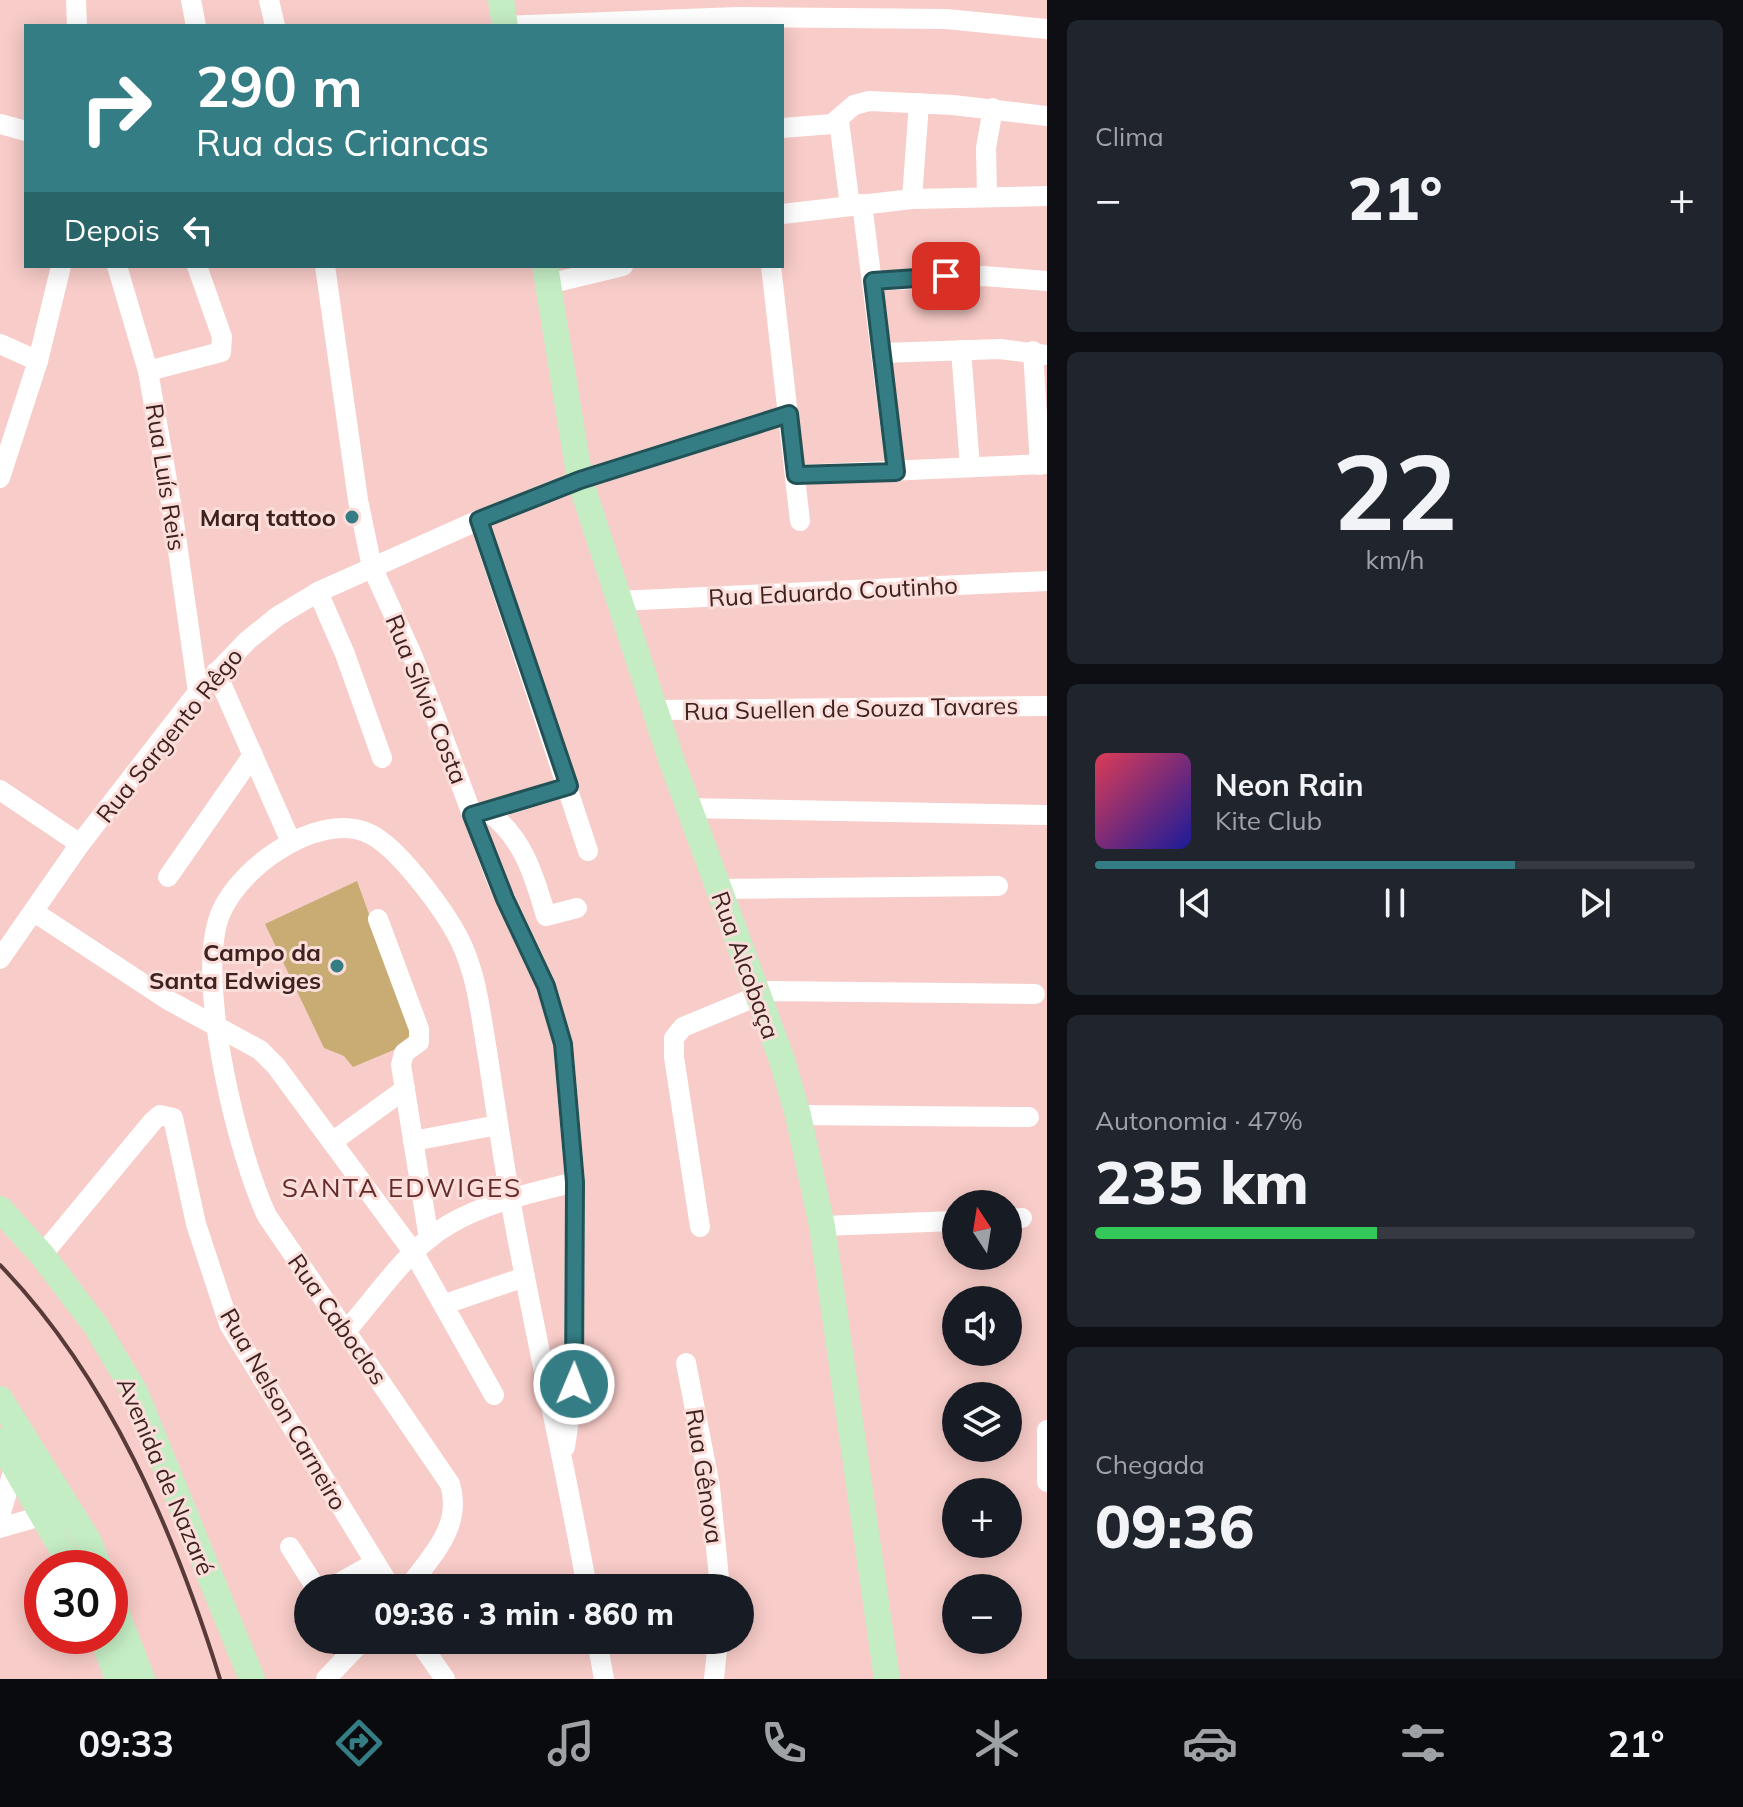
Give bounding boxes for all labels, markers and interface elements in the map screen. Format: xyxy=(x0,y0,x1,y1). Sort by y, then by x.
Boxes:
text: 290 m xyxy=(196,51,363,121)
icon: right xyxy=(64,56,168,160)
text: Rua das Criancas xyxy=(196,120,489,165)
text: Clima xyxy=(1095,120,1164,153)
text: 21° xyxy=(1347,160,1443,235)
text: − xyxy=(1095,171,1121,226)
text: + xyxy=(1669,171,1695,226)
icon: left xyxy=(176,208,220,252)
text: Depois xyxy=(64,211,160,249)
pin xyxy=(912,242,980,310)
icon: arrive xyxy=(924,254,968,298)
street label: Rua Luís Reis xyxy=(140,401,192,553)
text: 22 xyxy=(1333,425,1457,556)
place label: Marq tattoo xyxy=(200,502,336,532)
marker: Marq tattoo xyxy=(343,508,361,526)
text: km/h xyxy=(1366,543,1424,576)
street label: Rua Eduardo Coutinho xyxy=(707,569,959,613)
street label: Rua Sílvio Costa xyxy=(379,610,475,788)
street label: Rua Sargento Rêgo xyxy=(89,641,249,829)
street label: Rua Suellen de Souza Tavares xyxy=(684,690,1018,726)
text: Neon Rain xyxy=(1215,766,1364,804)
text: Kite Club xyxy=(1215,804,1322,837)
icon: previous xyxy=(1173,881,1217,925)
icon: pause xyxy=(1373,881,1417,925)
icon: next xyxy=(1573,881,1617,925)
street label: Rua Alcobaça xyxy=(705,887,787,1043)
place label: Campo da Santa Edwiges xyxy=(149,937,321,995)
marker: Campo da Santa Edwiges xyxy=(328,957,346,975)
text: Autonomia · 47% xyxy=(1095,1104,1303,1137)
text: 235 km xyxy=(1095,1144,1309,1219)
district label: SANTA EDWIGES xyxy=(282,1171,522,1204)
north arrow xyxy=(942,1190,1022,1270)
map controls xyxy=(942,1190,1022,1654)
street label: Rua Caboclos xyxy=(282,1248,394,1390)
button: sound xyxy=(942,1286,1022,1366)
street label: Rua Nelson Carneiro xyxy=(214,1303,354,1515)
position arrow xyxy=(532,1342,616,1426)
street label: Avenida de Nazaré xyxy=(111,1373,221,1579)
button: layers xyxy=(942,1382,1022,1462)
street label: Rua Gênova xyxy=(680,1406,730,1546)
text: Chegada xyxy=(1095,1448,1205,1481)
button: + xyxy=(942,1478,1022,1558)
text: 09:36 xyxy=(1095,1488,1255,1563)
speed limit sign: 30 xyxy=(24,1550,128,1654)
button: − xyxy=(942,1574,1022,1654)
text: 09:36 · 3 min · 860 m xyxy=(374,1595,674,1633)
icon: directions xyxy=(331,1715,387,1771)
icon: music xyxy=(543,1715,599,1771)
icon: phone xyxy=(756,1715,812,1771)
icon: climate xyxy=(969,1715,1025,1771)
icon: car xyxy=(1182,1715,1238,1771)
icon: filters xyxy=(1395,1715,1451,1771)
text: 09:33 xyxy=(78,1721,174,1766)
text: 21° xyxy=(1608,1721,1665,1766)

